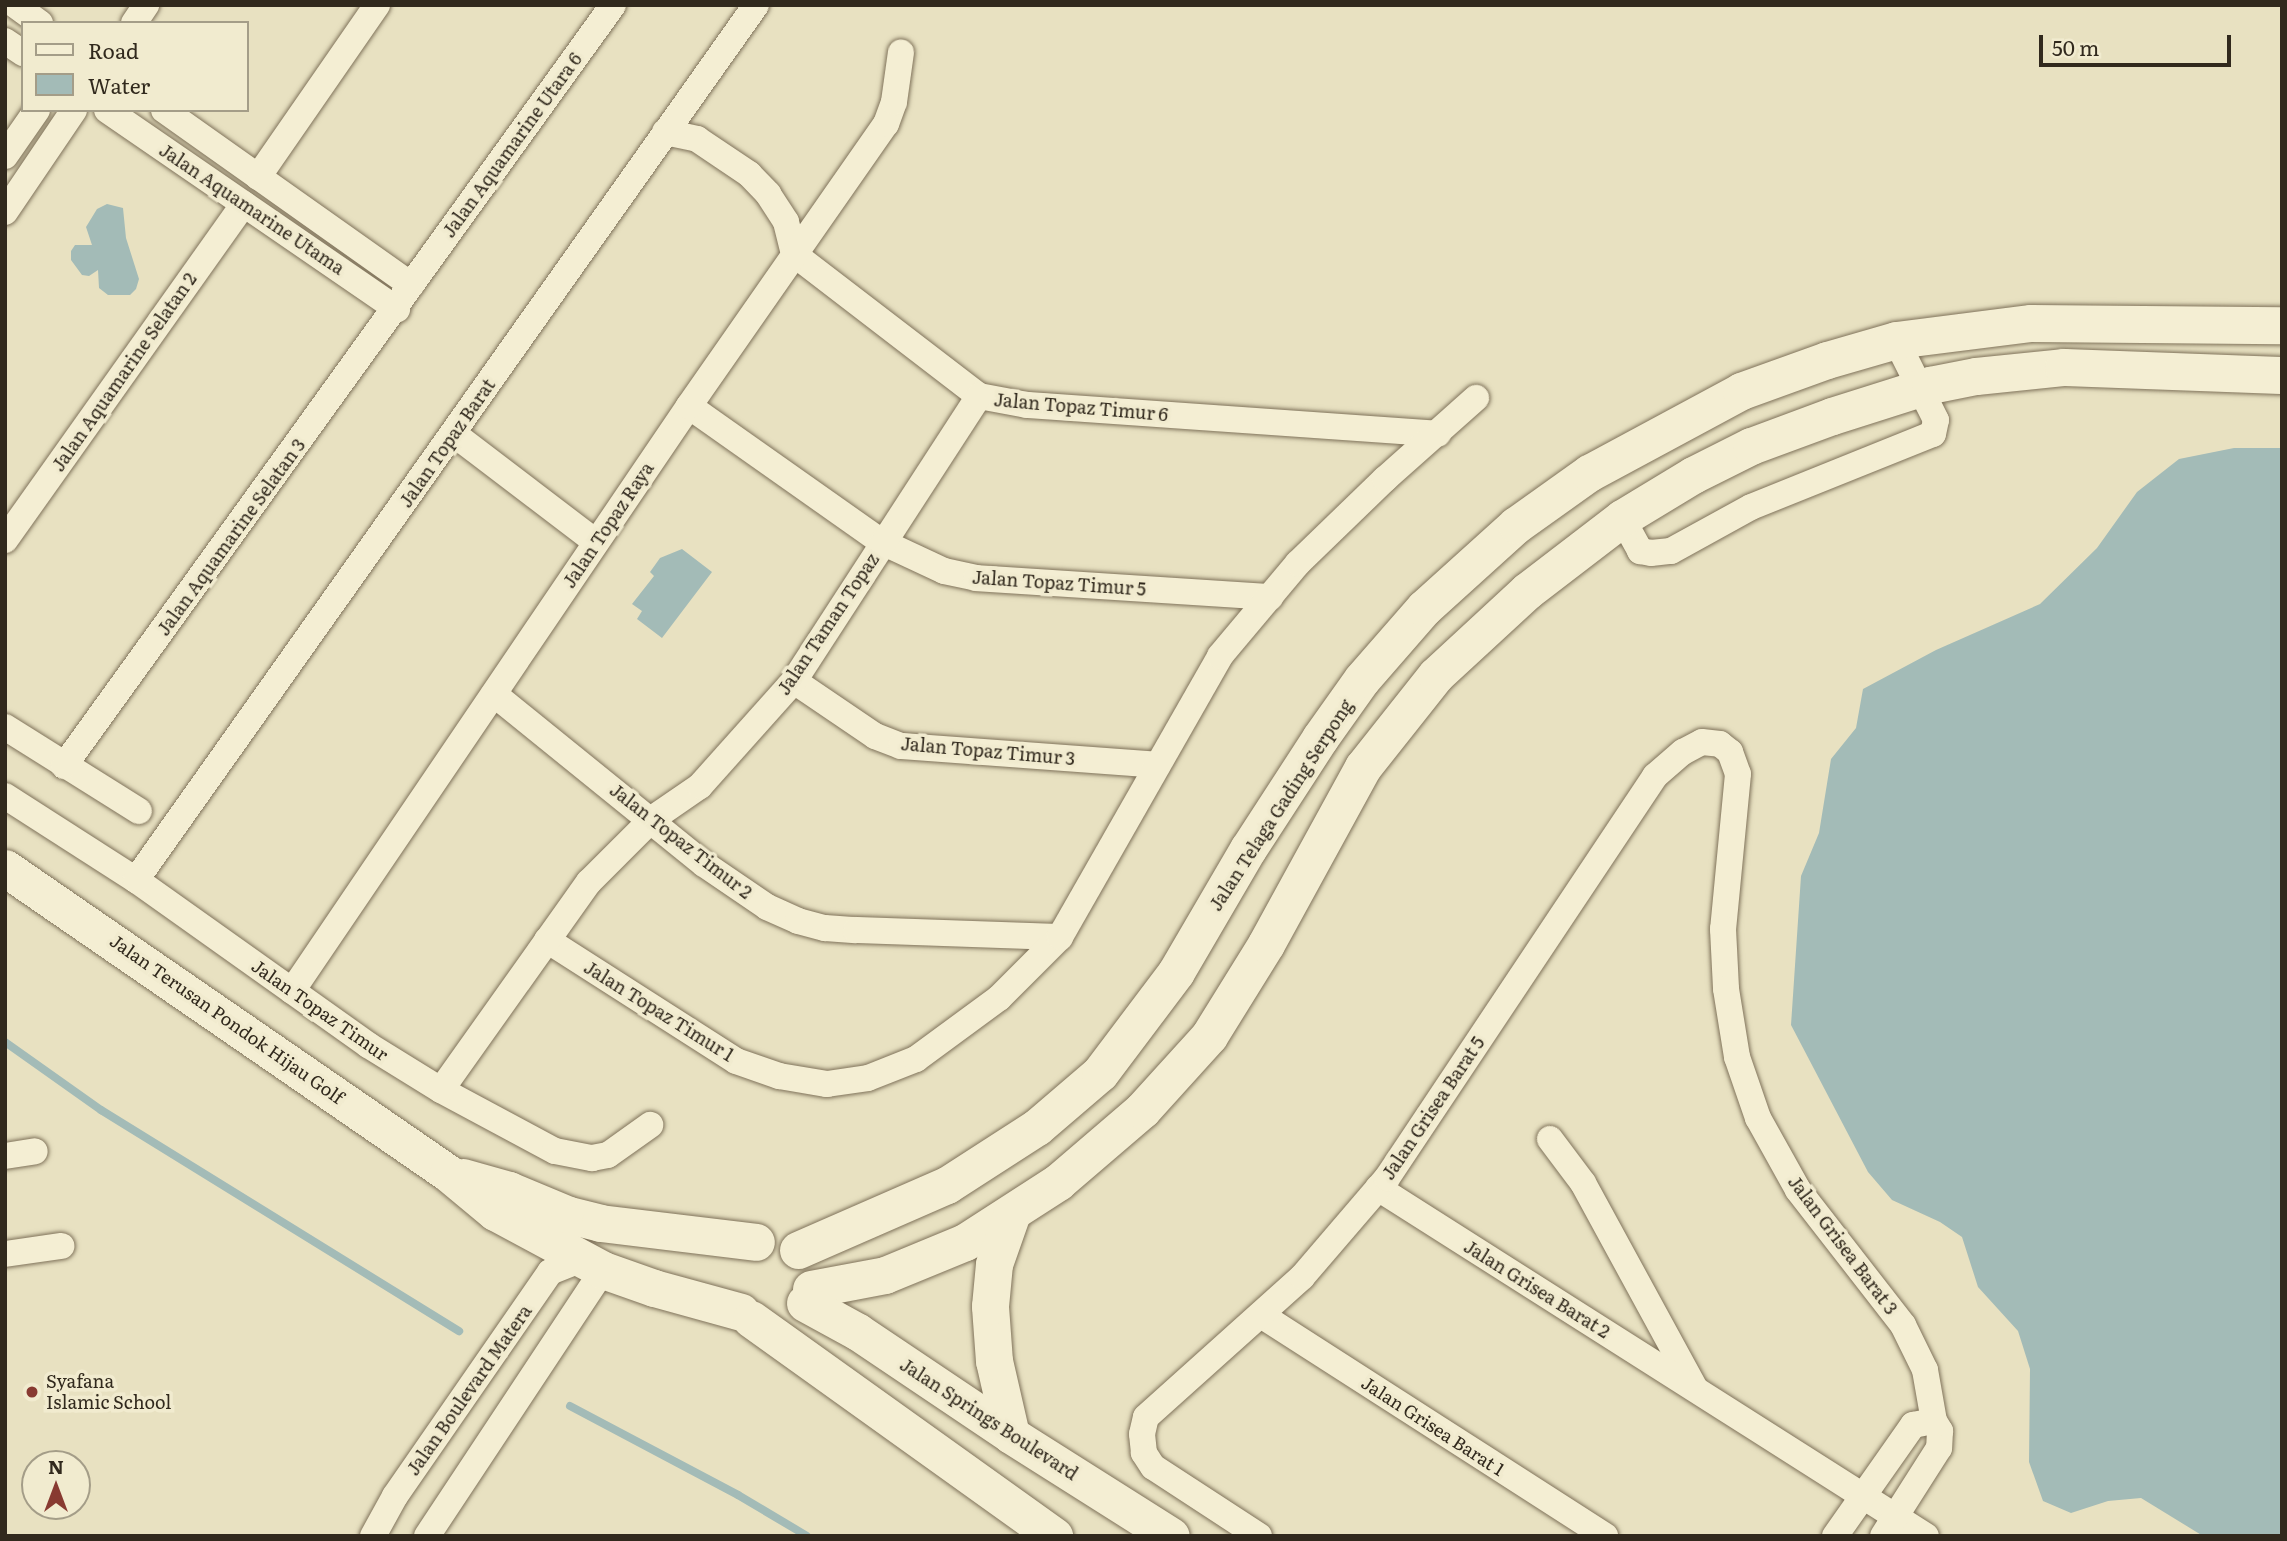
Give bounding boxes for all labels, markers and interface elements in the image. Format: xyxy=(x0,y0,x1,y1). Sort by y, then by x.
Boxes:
legend xyxy=(21,21,248,112)
scale bar xyxy=(2042,21,2234,65)
text: 50 m xyxy=(2052,31,2099,62)
text: Road xyxy=(88,34,139,65)
street label: Jalan Aquamarine Utara 6 xyxy=(438,48,586,242)
text: Water xyxy=(88,69,150,100)
street label: Jalan Aquamarine Utama xyxy=(155,139,349,279)
street label: Jalan Aquamarine Selatan 2 xyxy=(47,269,201,475)
street label: Jalan Topaz Barat xyxy=(395,375,499,511)
street label: Jalan Topaz Timur 6 xyxy=(993,389,1169,425)
street label: Jalan Aquamarine Selatan 3 xyxy=(152,434,310,640)
street label: Jalan Topaz Raya xyxy=(558,458,658,592)
street label: Jalan Taman Topaz xyxy=(773,549,883,699)
street label: Jalan Topaz Timur 5 xyxy=(971,566,1147,600)
street label: Jalan Telaga Gading Serpong xyxy=(1205,695,1357,915)
street label: Jalan Topaz Timur 3 xyxy=(900,733,1076,769)
street label: Jalan Topaz Timur 2 xyxy=(606,779,756,903)
street label: Jalan Terusan Pondok Hijau Golf xyxy=(106,930,348,1108)
street label: Jalan Topaz Timur xyxy=(248,955,392,1065)
street label: Jalan Topaz Timur 1 xyxy=(580,956,738,1066)
street label: Jalan Grisea Barat 5 xyxy=(1377,1032,1489,1184)
street label: Jalan Grisea Barat 3 xyxy=(1784,1171,1902,1319)
street label: Jalan Grisea Barat 2 xyxy=(1460,1235,1614,1343)
street label: Jalan Boulevard Matera xyxy=(402,1301,536,1479)
street label: Jalan Springs Boulevard xyxy=(896,1353,1082,1485)
place label: Syafana Islamic School xyxy=(46,1371,171,1414)
street label: Jalan Grisea Barat 1 xyxy=(1357,1372,1509,1480)
marker: Syafana Islamic School xyxy=(24,1384,40,1400)
north arrow xyxy=(21,1450,91,1520)
text: N xyxy=(48,1452,64,1480)

